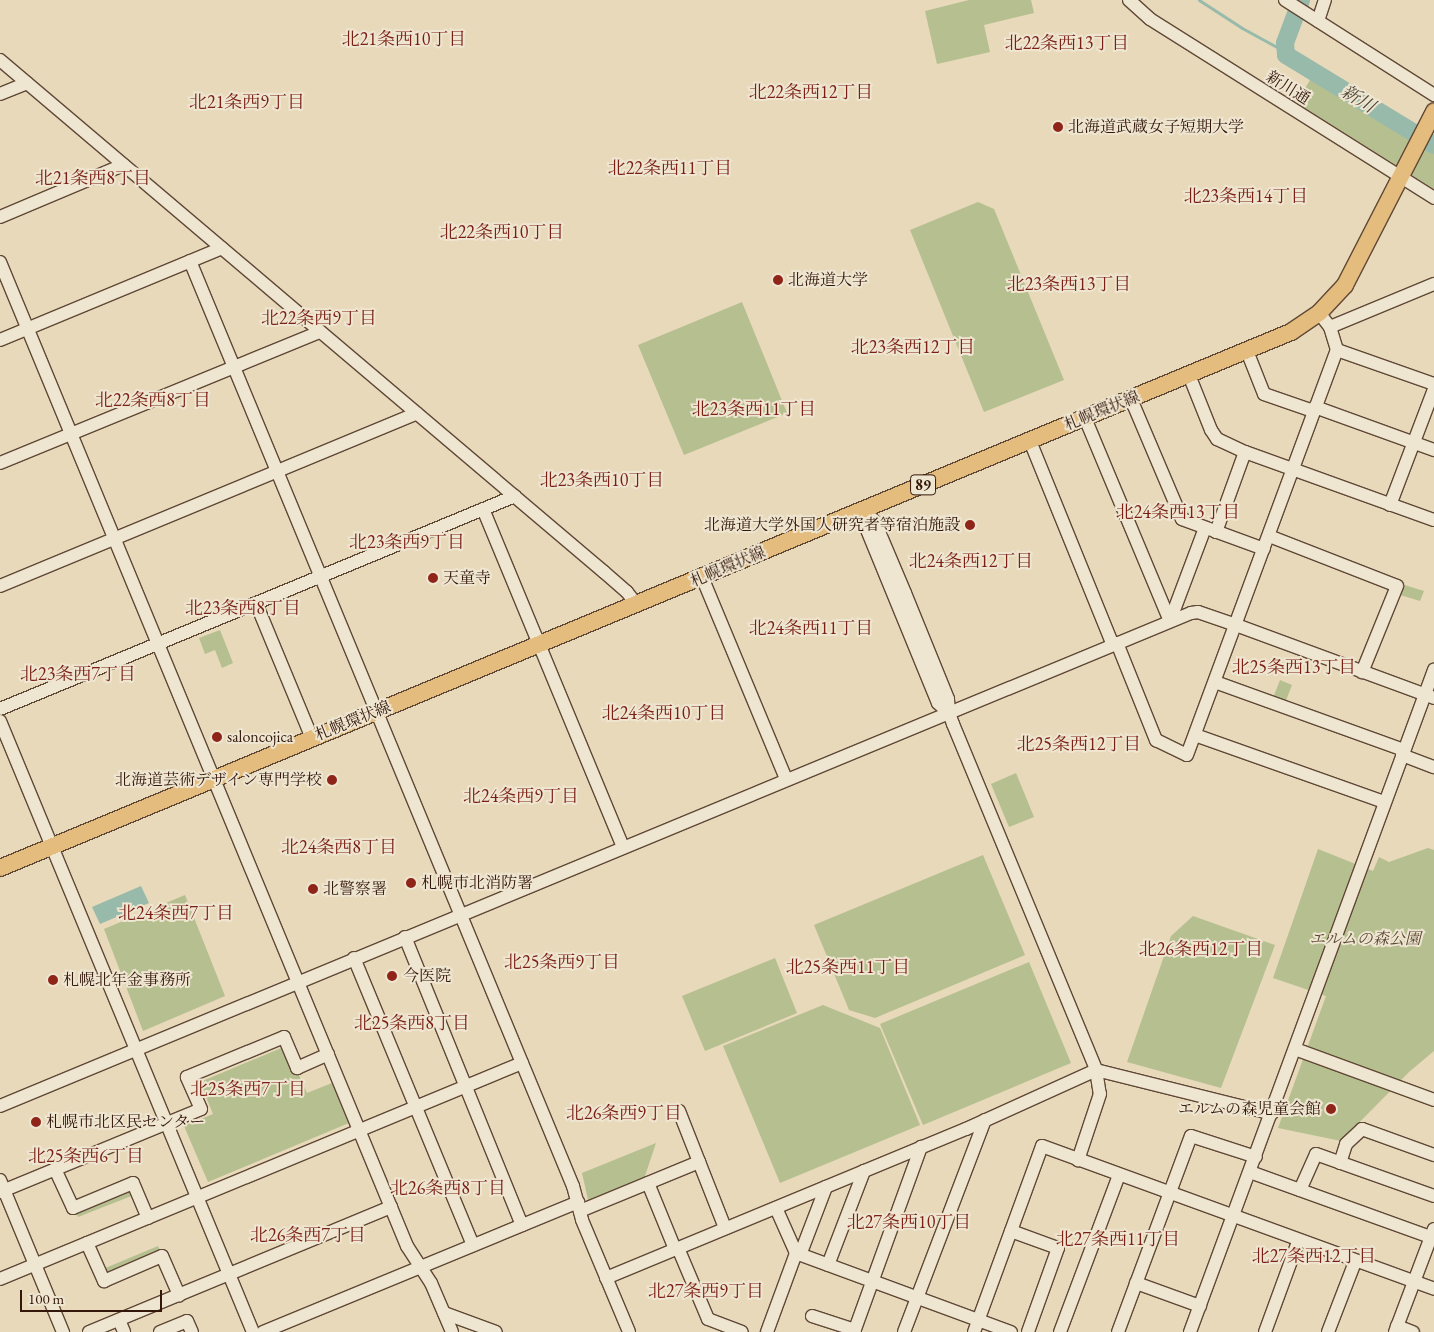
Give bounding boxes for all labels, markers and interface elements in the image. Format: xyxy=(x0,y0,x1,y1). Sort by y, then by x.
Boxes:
district label: 北21条西10丁目 xyxy=(342,28,466,50)
district label: 北22条西13丁目 xyxy=(1005,32,1129,54)
street label: 新川通 xyxy=(1263,67,1313,109)
water label: 新川 xyxy=(1337,80,1379,118)
district label: 北22条西12丁目 xyxy=(749,81,873,103)
district label: 北21条西9丁目 xyxy=(189,91,305,113)
place label: 北海道武蔵女子短期大学 xyxy=(1068,117,1244,137)
marker: 北海道武蔵女子短期大学 xyxy=(1052,121,1064,133)
district label: 北22条西11丁目 xyxy=(608,157,732,179)
district label: 北21条西8丁目 xyxy=(35,167,151,189)
district label: 北23条西14丁目 xyxy=(1184,185,1308,207)
district label: 北22条西10丁目 xyxy=(440,221,564,243)
place label: 北海道大学 xyxy=(788,270,868,290)
district label: 北23条西13丁目 xyxy=(1007,273,1131,295)
marker: 北海道大学 xyxy=(772,274,784,286)
district label: 北22条西9丁目 xyxy=(261,307,377,329)
district label: 北23条西12丁目 xyxy=(851,336,975,358)
street label: 札幌環状線 xyxy=(1061,387,1143,435)
district label: 北22条西8丁目 xyxy=(95,389,211,411)
district label: 北23条西11丁目 xyxy=(692,398,816,420)
district label: 北23条西10丁目 xyxy=(540,469,664,491)
road number: 89 xyxy=(909,472,937,498)
district label: 北24条西13丁目 xyxy=(1116,501,1240,523)
place label: 北海道大学外国人研究者等宿泊施設 xyxy=(704,515,960,535)
marker: 北海道大学外国人研究者等宿泊施設 xyxy=(964,519,976,531)
district label: 北23条西9丁目 xyxy=(349,531,465,553)
street label: 札幌環状線 xyxy=(687,543,769,591)
district label: 北24条西12丁目 xyxy=(909,550,1033,572)
place label: 天童寺 xyxy=(443,568,491,588)
marker: 天童寺 xyxy=(427,572,439,584)
district label: 北23条西8丁目 xyxy=(185,597,301,619)
district label: 北24条西11丁目 xyxy=(749,617,873,639)
district label: 北25条西13丁目 xyxy=(1232,656,1356,678)
district label: 北23条西7丁目 xyxy=(20,663,136,685)
street label: 札幌環状線 xyxy=(312,697,394,745)
district label: 北24条西10丁目 xyxy=(602,702,726,724)
place label: saloncojica xyxy=(227,727,293,747)
marker: saloncojica xyxy=(211,731,223,743)
district label: 北25条西12丁目 xyxy=(1017,733,1141,755)
place label: 北海道芸術デザイン専門学校 xyxy=(114,770,322,790)
marker: 北海道芸術デザイン専門学校 xyxy=(326,774,338,786)
district label: 北24条西9丁目 xyxy=(463,785,579,807)
district label: 北24条西8丁目 xyxy=(281,836,397,858)
place label: 札幌市北消防署 xyxy=(421,873,533,893)
marker: 札幌市北消防署 xyxy=(405,877,417,889)
place label: 北警察署 xyxy=(323,879,387,899)
marker: 北警察署 xyxy=(307,883,319,895)
district label: 北24条西7丁目 xyxy=(118,902,234,924)
park label: エルムの森公園 xyxy=(1309,929,1421,949)
district label: 北26条西12丁目 xyxy=(1139,938,1263,960)
district label: 北25条西9丁目 xyxy=(504,951,620,973)
district label: 北25条西11丁目 xyxy=(786,956,910,978)
place label: 今医院 xyxy=(403,966,451,986)
marker: 今医院 xyxy=(385,969,399,983)
place label: 札幌北年金事務所 xyxy=(63,970,191,990)
marker: 札幌北年金事務所 xyxy=(47,974,59,986)
district label: 北25条西8丁目 xyxy=(354,1012,470,1034)
district label: 北25条西7丁目 xyxy=(190,1078,306,1100)
place label: エルムの森児童会館 xyxy=(1177,1099,1321,1119)
district label: 北26条西9丁目 xyxy=(566,1102,682,1124)
marker: エルムの森児童会館 xyxy=(1325,1103,1337,1115)
place label: 札幌市北区民センター xyxy=(46,1112,206,1132)
marker: 札幌市北区民センター xyxy=(30,1116,42,1128)
district label: 北25条西6丁目 xyxy=(28,1145,144,1167)
district label: 北26条西8丁目 xyxy=(390,1177,506,1199)
district label: 北27条西10丁目 xyxy=(847,1211,971,1233)
district label: 北26条西7丁目 xyxy=(250,1224,366,1246)
district label: 北27条西11丁目 xyxy=(1056,1228,1180,1250)
district label: 北27条西12丁目 xyxy=(1252,1245,1376,1267)
scale bar xyxy=(22,1280,165,1312)
district label: 北27条西9丁目 xyxy=(648,1280,764,1302)
text: 100 m xyxy=(28,1289,64,1308)

